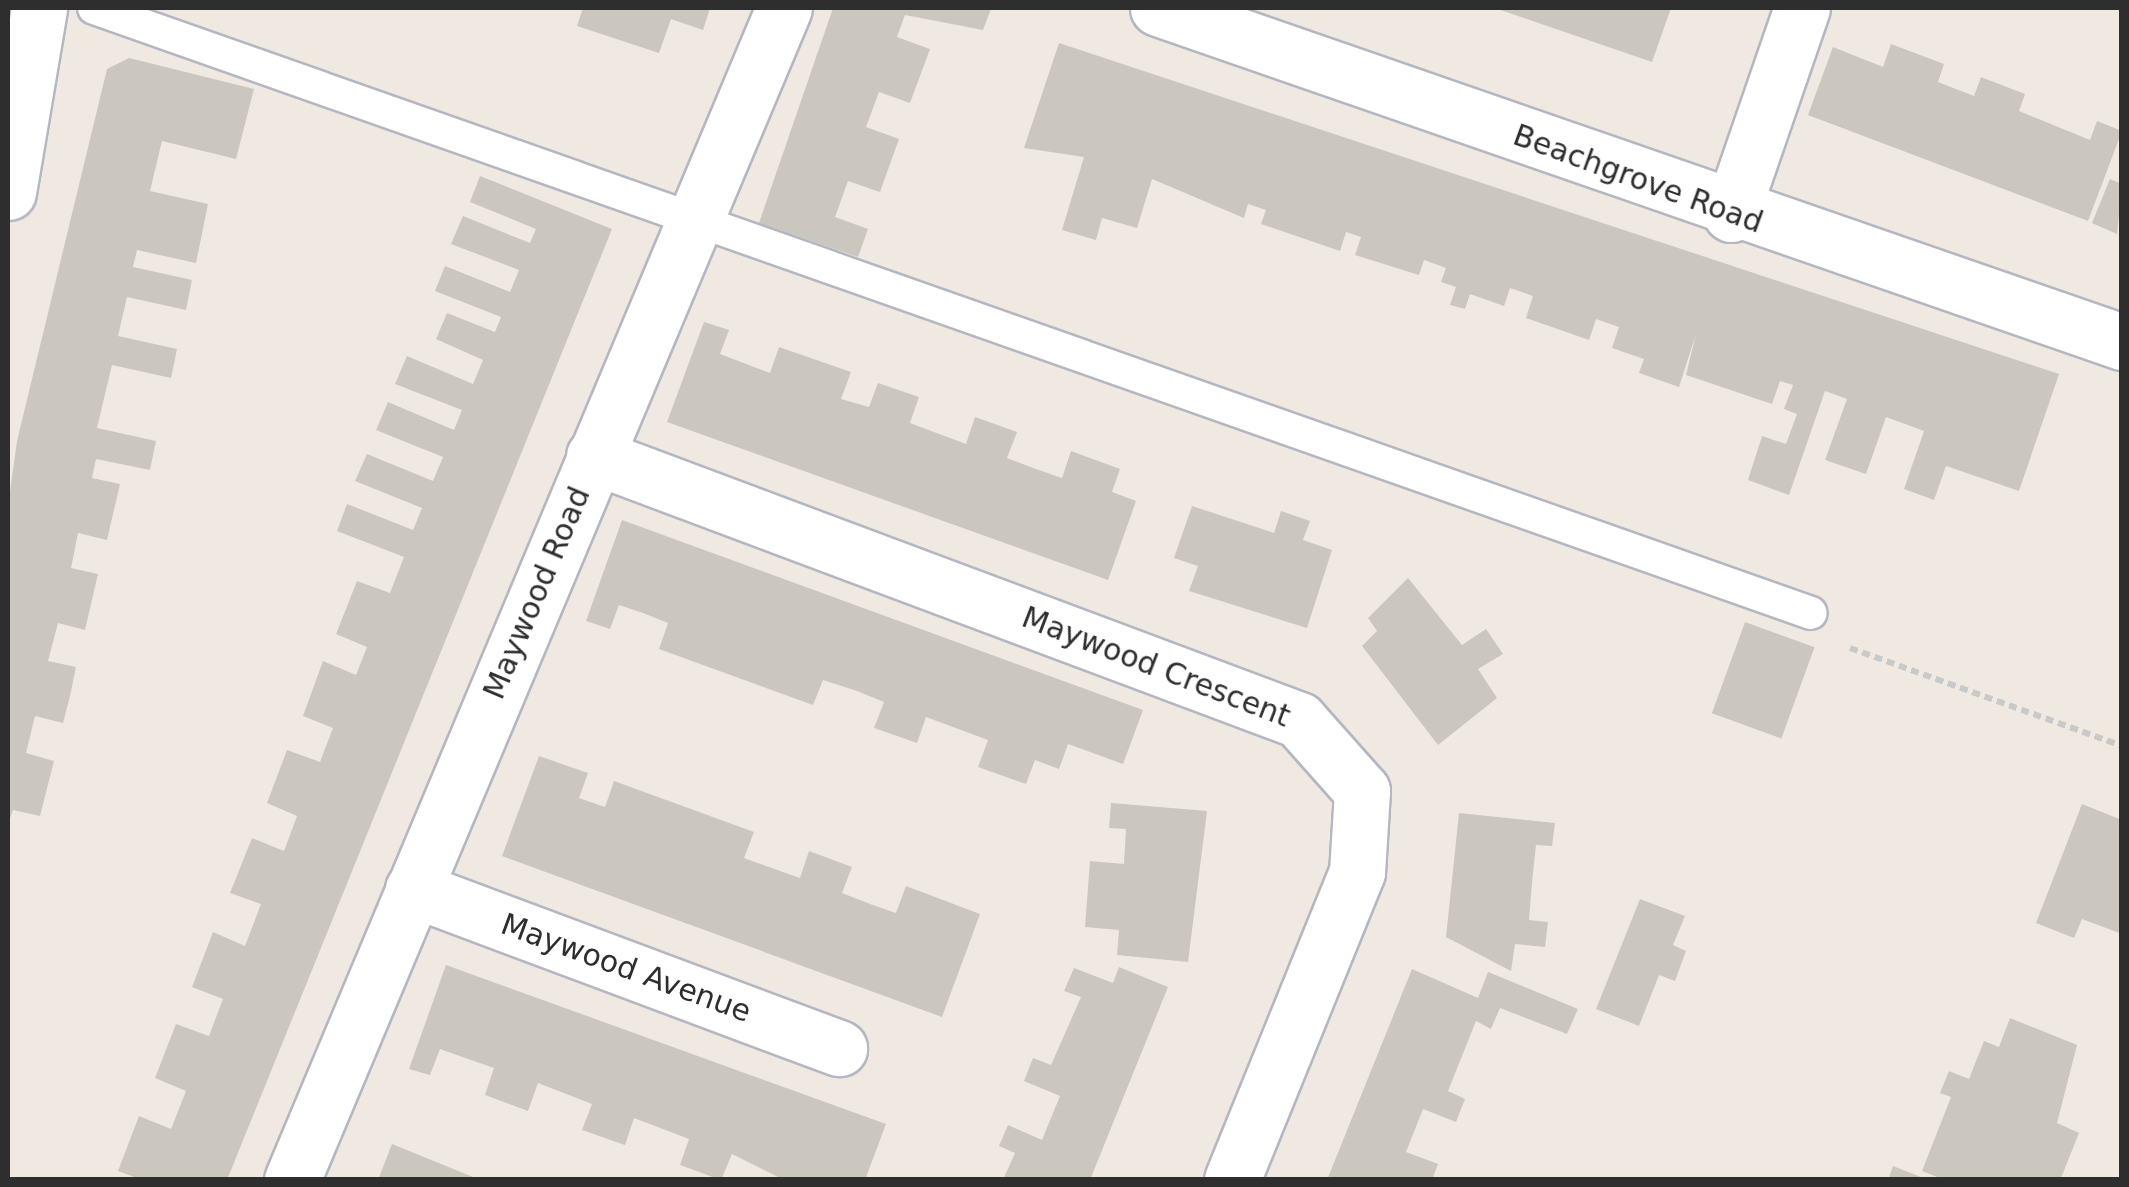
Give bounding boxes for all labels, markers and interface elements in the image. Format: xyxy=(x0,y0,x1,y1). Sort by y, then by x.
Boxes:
street label: Beachgrove Road xyxy=(1508,117,1768,241)
street label: Maywood Road xyxy=(476,481,598,705)
street label: Maywood Crescent xyxy=(1017,599,1295,735)
street label: Maywood Avenue xyxy=(496,906,756,1030)

